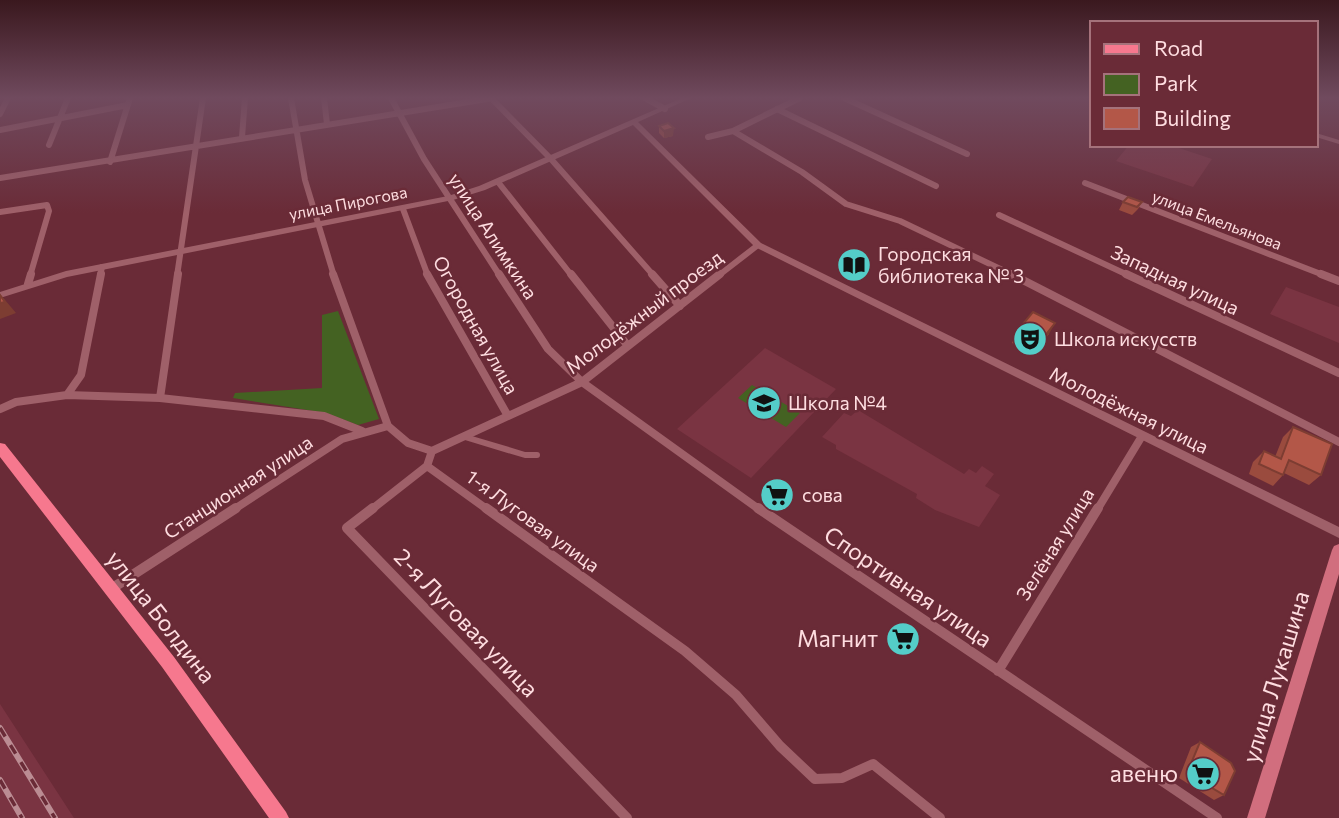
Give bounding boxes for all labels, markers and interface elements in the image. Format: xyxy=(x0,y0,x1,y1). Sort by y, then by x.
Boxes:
legend xyxy=(1090,21,1318,147)
text: Road xyxy=(1154,35,1203,60)
text: Park xyxy=(1154,70,1198,95)
text: Building xyxy=(1154,105,1231,130)
street label: улица Алимкина xyxy=(444,168,543,303)
street label: улица Пирогова xyxy=(287,182,409,223)
street label: улица Емельянова xyxy=(1150,186,1285,253)
street label: Западная улица xyxy=(1107,240,1243,319)
place label: Городская библиотека № 3 xyxy=(878,242,1024,287)
street label: Молодёжный проезд xyxy=(561,245,727,378)
library icon: Городская библиотека № 3 xyxy=(835,246,873,284)
street label: Огородная улица xyxy=(429,251,524,398)
theatre icon: Школа искусств xyxy=(1011,320,1049,358)
place label: Школа искусств xyxy=(1054,327,1197,350)
street label: Молодёжная улица xyxy=(1046,361,1212,458)
school or university icon: Школа №4 xyxy=(745,384,783,422)
place label: Школа №4 xyxy=(788,391,887,414)
street label: Станционная улица xyxy=(159,430,316,543)
street label: 1-я Луговая улица xyxy=(462,465,604,577)
supermarket icon: сова xyxy=(758,476,796,514)
place label: сова xyxy=(802,483,843,506)
street label: Зелёная улица xyxy=(1011,483,1098,604)
street label: Спортивная улица xyxy=(819,520,998,653)
street label: 2-я Луговая улица xyxy=(389,542,545,702)
street label: улица Болдина xyxy=(101,545,222,688)
street label: улица Лукашина xyxy=(1236,587,1314,766)
supermarket icon: Магнит xyxy=(884,620,922,658)
place label: Магнит xyxy=(797,624,878,652)
supermarket icon: авеню xyxy=(1184,755,1222,793)
place label: авеню xyxy=(1110,759,1178,787)

